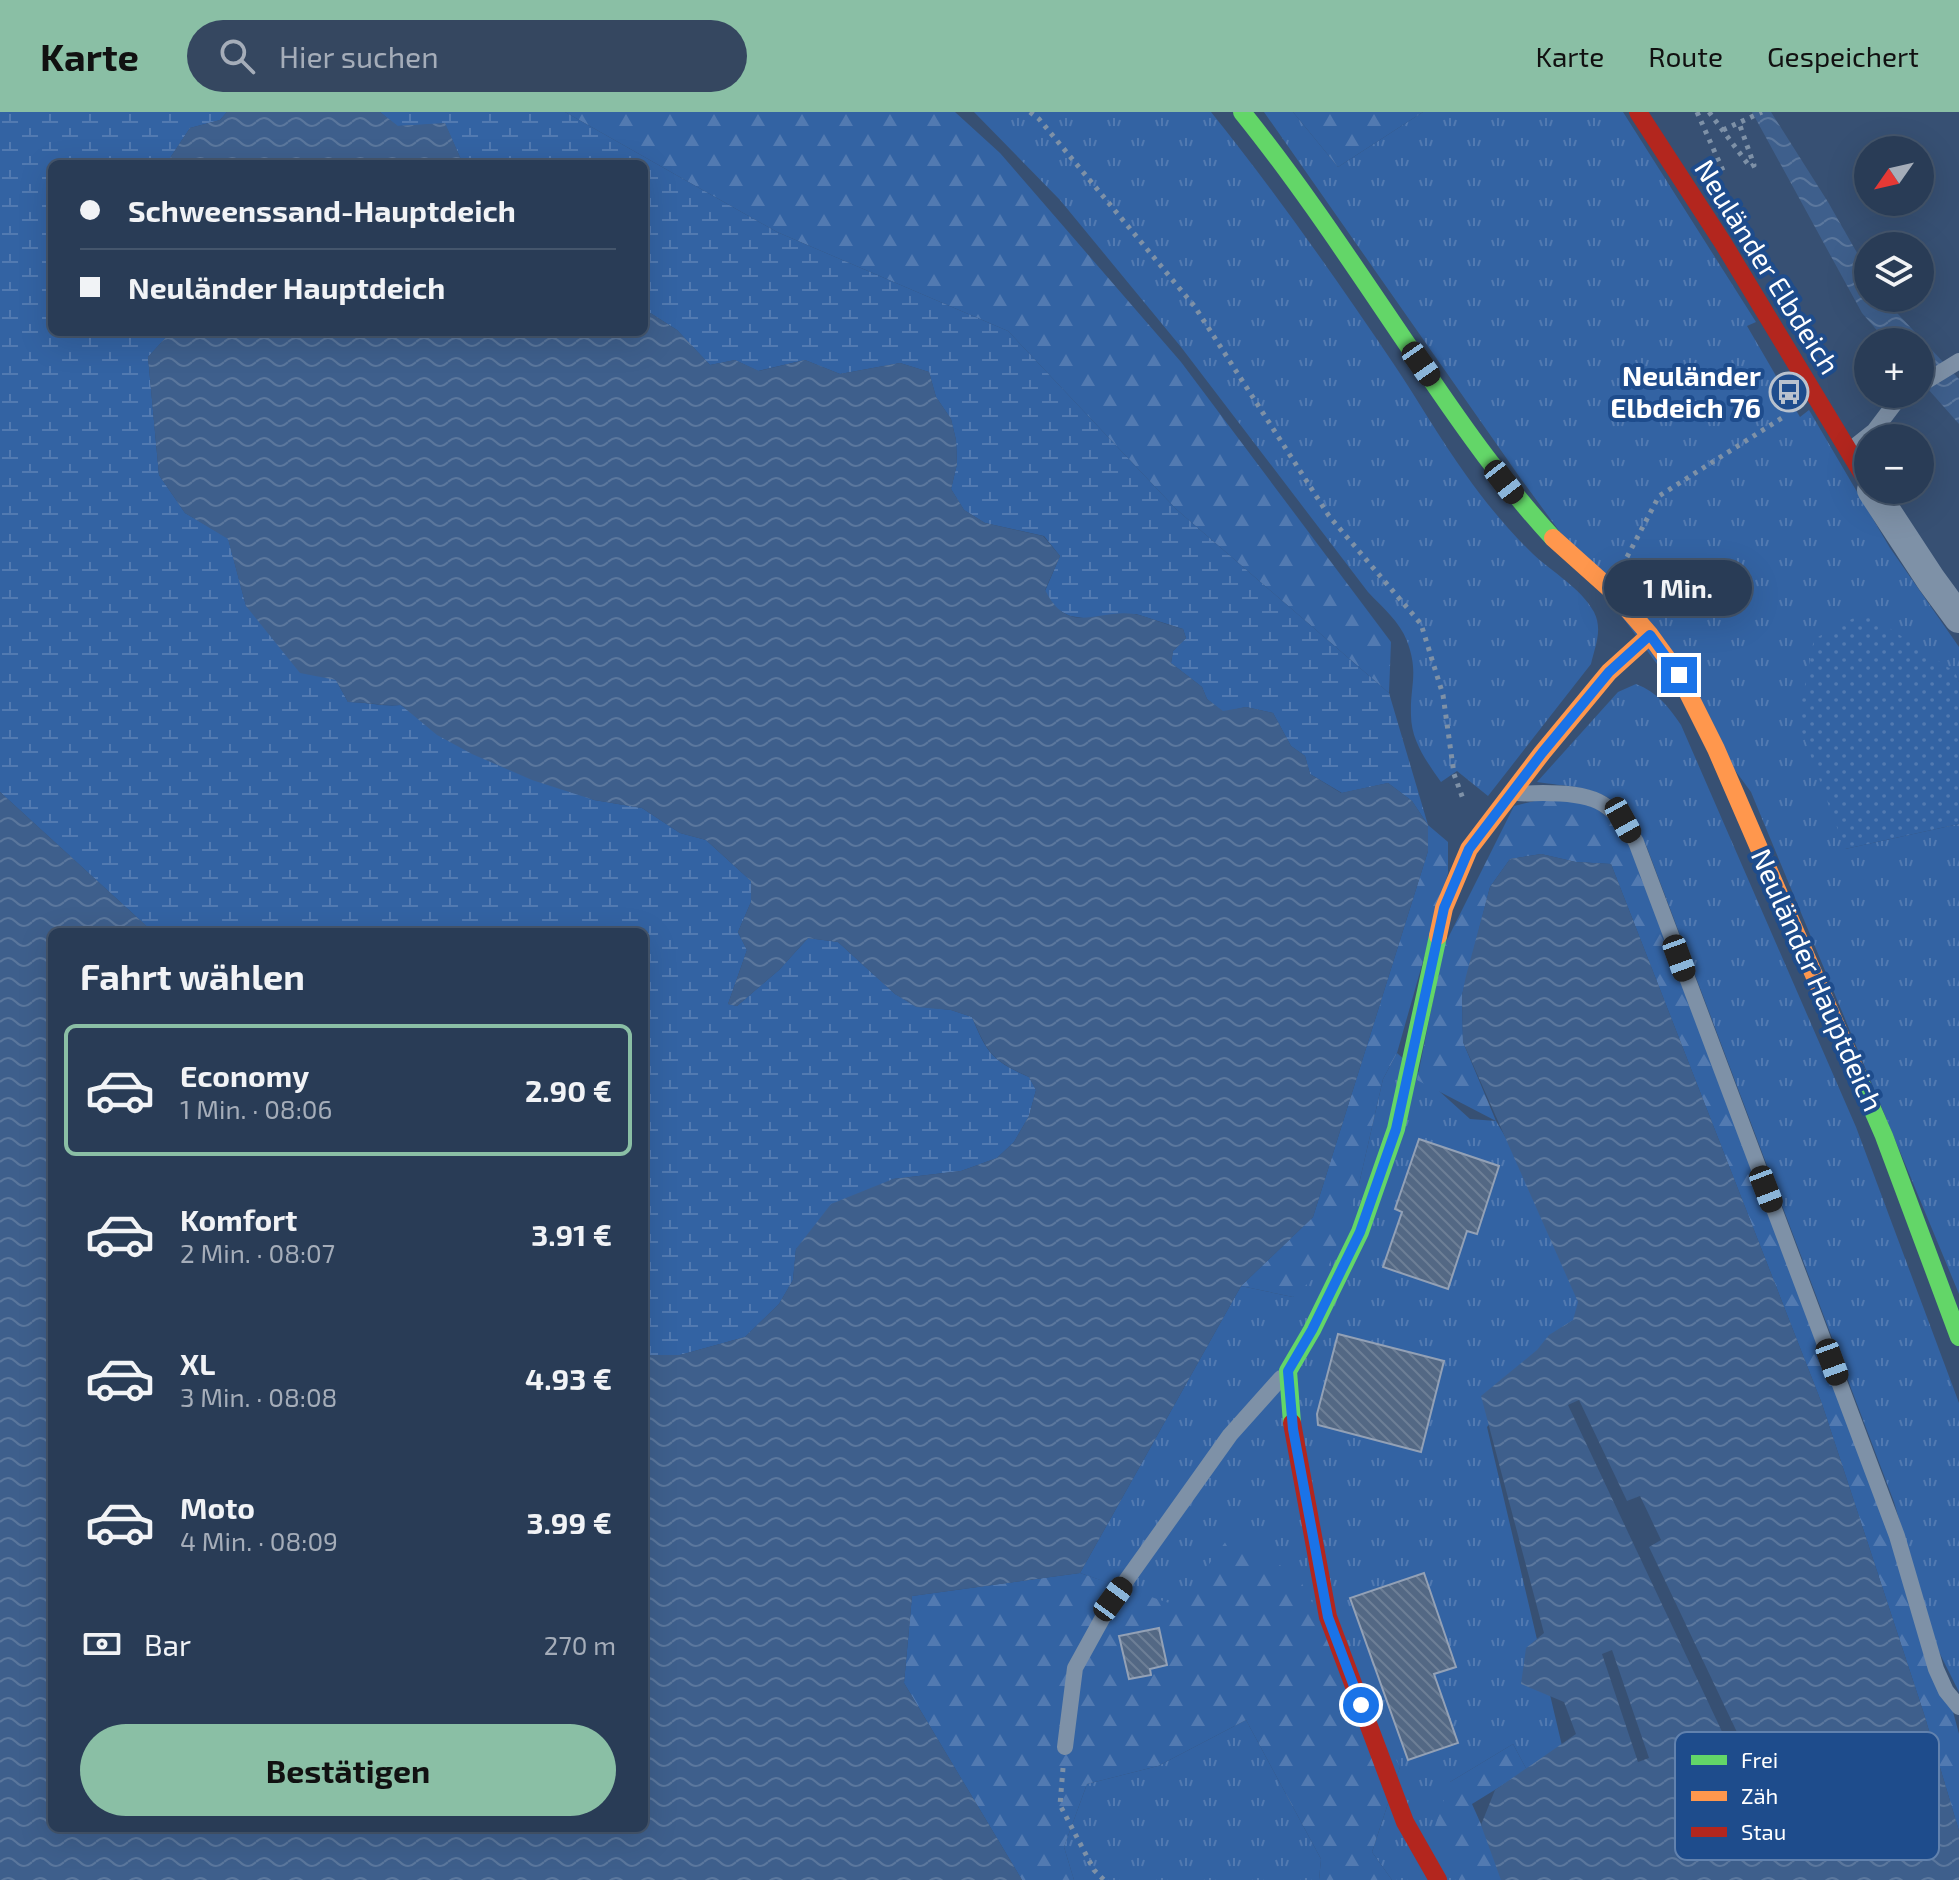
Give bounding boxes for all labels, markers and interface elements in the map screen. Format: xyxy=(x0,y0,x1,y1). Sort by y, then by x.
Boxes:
search box xyxy=(187,20,747,92)
text: Karte xyxy=(40,33,139,79)
icon: search xyxy=(215,34,259,78)
text: Hier suchen xyxy=(279,38,439,74)
text: Karte xyxy=(1535,39,1604,73)
text: Route xyxy=(1648,39,1723,73)
text: Gespeichert xyxy=(1767,39,1919,73)
north arrow xyxy=(1854,136,1934,216)
map controls xyxy=(1854,136,1934,504)
street label: Neuländer Elbdeich xyxy=(1688,153,1848,380)
text: Schweenssand-Hauptdeich xyxy=(128,192,516,228)
button: layers xyxy=(1854,232,1934,312)
text: Neuländer Hauptdeich xyxy=(128,269,445,305)
button: + xyxy=(1854,328,1934,408)
car xyxy=(1397,337,1445,391)
place label: Neuländer Elbdeich 76 xyxy=(1610,358,1761,424)
bus stop icon: Neuländer Elbdeich 76 xyxy=(1768,371,1810,413)
button: − xyxy=(1854,424,1934,504)
car xyxy=(1480,456,1528,508)
callout: 1 Min. xyxy=(1605,559,1753,615)
text: 1 Min. xyxy=(1643,572,1713,603)
route end xyxy=(1661,657,1697,693)
car xyxy=(1601,793,1645,847)
street label: Neuländer Hauptdeich xyxy=(1745,843,1891,1116)
car xyxy=(1660,931,1698,985)
text: Fahrt wählen xyxy=(80,954,305,997)
icon: car xyxy=(84,1054,156,1126)
text: Economy xyxy=(180,1057,309,1093)
text: 2.90 € xyxy=(525,1072,612,1108)
text: 1 Min. · 08:06 xyxy=(180,1093,332,1124)
car xyxy=(1746,1162,1786,1216)
icon: car xyxy=(84,1198,156,1270)
text: Komfort xyxy=(180,1201,297,1237)
text: 3.91 € xyxy=(531,1216,612,1252)
text: 2 Min. · 08:07 xyxy=(180,1237,335,1268)
car xyxy=(1813,1335,1851,1389)
icon: car xyxy=(84,1342,156,1414)
text: XL xyxy=(180,1345,215,1381)
text: 4.93 € xyxy=(525,1360,612,1396)
text: 3 Min. · 08:08 xyxy=(180,1381,337,1412)
icon: car xyxy=(84,1486,156,1558)
text: Moto xyxy=(180,1489,255,1525)
text: 3.99 € xyxy=(527,1504,612,1540)
text: 4 Min. · 08:09 xyxy=(180,1525,338,1556)
car xyxy=(1089,1573,1137,1625)
icon: cash xyxy=(80,1622,124,1666)
text: Bar xyxy=(144,1626,191,1662)
text: 270 m xyxy=(544,1629,616,1660)
route start xyxy=(1343,1687,1379,1723)
button: Bestätigen xyxy=(80,1724,616,1816)
legend xyxy=(1675,1732,1939,1860)
text: Frei xyxy=(1741,1746,1778,1772)
text: Zäh xyxy=(1741,1782,1778,1808)
text: Stau xyxy=(1741,1818,1786,1844)

